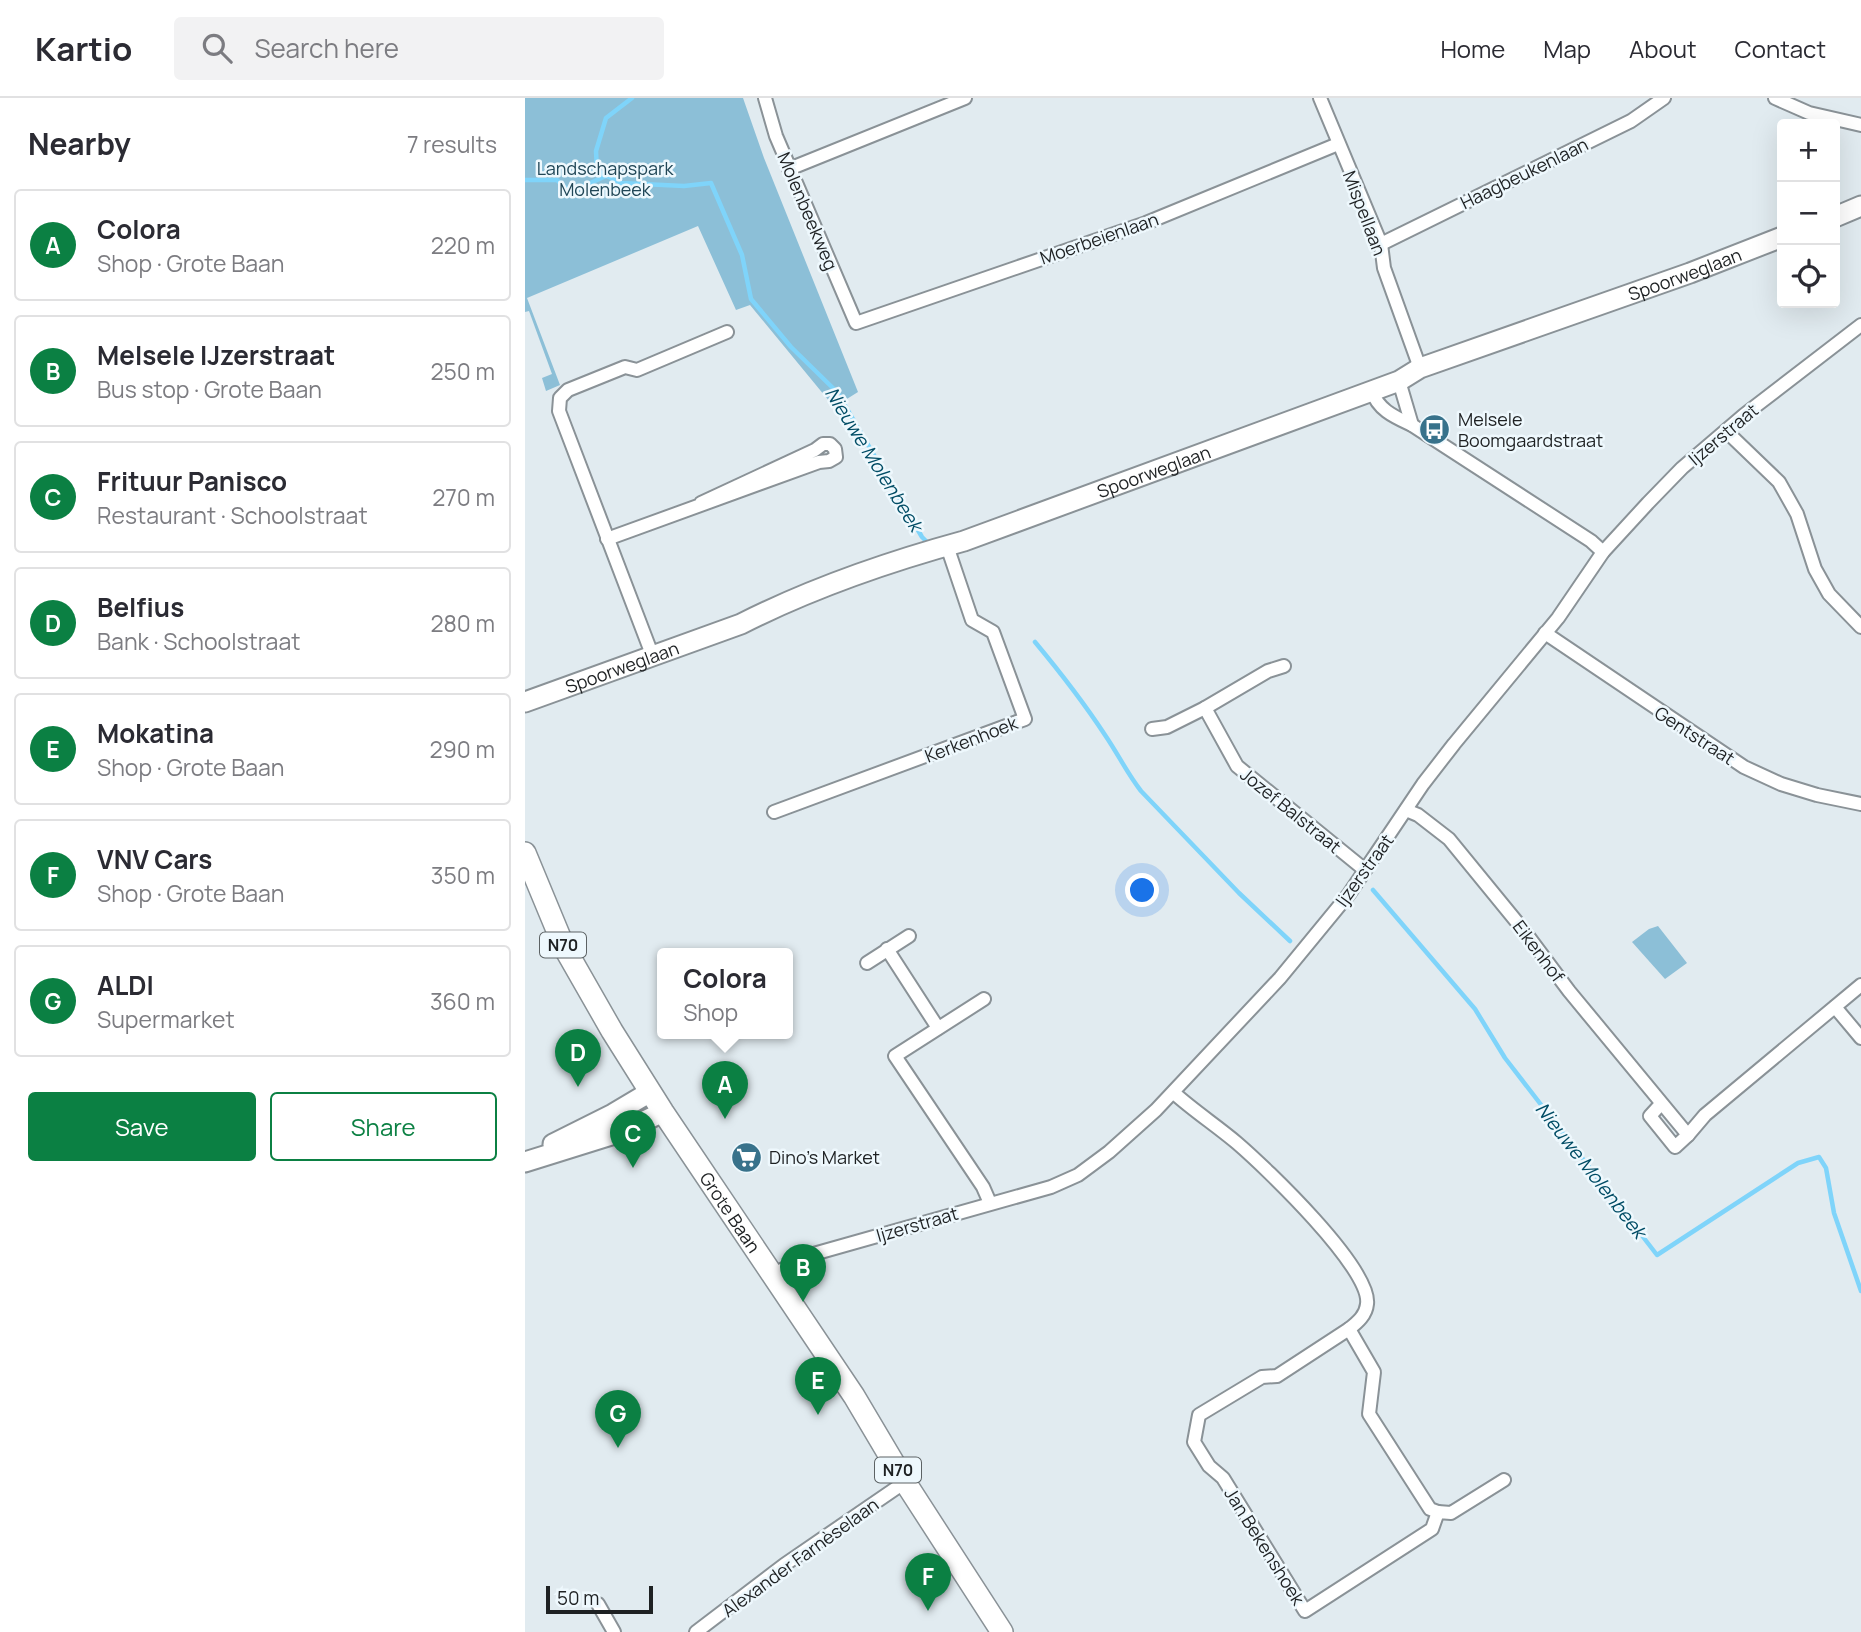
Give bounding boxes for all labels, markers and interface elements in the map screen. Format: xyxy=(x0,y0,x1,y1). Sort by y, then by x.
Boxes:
search box xyxy=(174,17,664,80)
text: Kartio xyxy=(35,26,132,71)
icon: search xyxy=(198,29,236,67)
text: Search here xyxy=(254,30,399,66)
text: Home xyxy=(1440,32,1505,65)
text: Map xyxy=(1543,32,1591,65)
text: About xyxy=(1629,32,1697,65)
text: Contact xyxy=(1735,32,1826,65)
map controls xyxy=(1777,119,1840,308)
button: + xyxy=(1777,119,1840,182)
text: Nearby xyxy=(28,123,131,164)
text: 7 results xyxy=(407,128,497,160)
street label: Haagbeukenlaan xyxy=(1456,132,1592,214)
street label: Molenbeekweg xyxy=(772,148,844,274)
park label: Landschapspark Molenbeek xyxy=(537,156,674,201)
street label: Mispellaan xyxy=(1338,167,1392,259)
button: − xyxy=(1777,182,1840,245)
street label: Moerbeienlaan xyxy=(1036,206,1162,270)
text: Colora xyxy=(97,211,181,247)
text: A xyxy=(45,229,61,261)
text: 220 m xyxy=(431,229,495,261)
street label: Spoorweglaan xyxy=(1625,242,1745,306)
button: locate xyxy=(1777,245,1840,308)
text: Shop · Grote Baan xyxy=(97,247,284,279)
text: Melsele IJzerstraat xyxy=(97,337,335,373)
text: B xyxy=(46,355,60,387)
text: 250 m xyxy=(430,355,495,387)
text: Bus stop · Grote Baan xyxy=(97,373,322,405)
water label: Nieuwe Molenbeek xyxy=(819,382,930,538)
street label: Ijzerstraat xyxy=(1683,398,1763,470)
place label: Melsele Boomgaardstraat xyxy=(1458,407,1603,452)
bus stop icon: Melsele Boomgaardstraat xyxy=(1418,412,1452,446)
street label: Spoorweglaan xyxy=(1094,439,1214,503)
text: Frituur Panisco xyxy=(97,463,287,499)
text: C xyxy=(45,481,62,513)
text: 270 m xyxy=(432,481,495,513)
text: Restaurant · Schoolstraat xyxy=(97,499,368,531)
text: Belfius xyxy=(97,589,184,625)
text: D xyxy=(45,607,61,639)
text: 280 m xyxy=(430,607,495,639)
text: Bank · Schoolstraat xyxy=(97,625,300,657)
street label: Spoorweglaan xyxy=(562,635,682,699)
street label: Gentstraat xyxy=(1650,700,1740,770)
street label: Kerkenhoek xyxy=(921,710,1022,768)
text: Mokatina xyxy=(97,715,214,751)
text: E xyxy=(46,733,60,765)
text: 290 m xyxy=(429,733,495,765)
text: Shop · Grote Baan xyxy=(97,751,284,783)
street label: Jozef Balstraat xyxy=(1236,762,1346,858)
street label: Ijzerstraat xyxy=(1330,829,1398,911)
text: VNV Cars xyxy=(97,841,212,877)
text: F xyxy=(47,859,59,891)
text: 350 m xyxy=(431,859,495,891)
your location xyxy=(1125,873,1159,907)
text: Shop · Grote Baan xyxy=(97,877,284,909)
street label: Eikenhof xyxy=(1508,915,1571,987)
road number: N70 xyxy=(540,932,586,958)
popup xyxy=(657,948,793,1039)
text: Colora xyxy=(683,960,767,996)
text: ALDI xyxy=(97,967,154,1003)
text: G xyxy=(45,985,61,1017)
text: 360 m xyxy=(430,985,495,1017)
text: Shop xyxy=(683,996,738,1028)
text: Supermarket xyxy=(97,1003,235,1035)
pin: D xyxy=(555,1029,601,1087)
pin: A xyxy=(702,1061,748,1119)
button: Save xyxy=(28,1092,256,1161)
button: Share xyxy=(270,1092,497,1161)
water label: Nieuwe Molenbeek xyxy=(1530,1097,1654,1245)
pin: C xyxy=(610,1110,656,1168)
supermarket icon: Dino's Market xyxy=(729,1140,763,1174)
place label: Dino's Market xyxy=(769,1145,880,1169)
street label: Grote Baan xyxy=(695,1167,766,1257)
street label: Ijzerstraat xyxy=(873,1201,961,1247)
pin: B xyxy=(780,1244,826,1302)
pin: E xyxy=(795,1357,841,1415)
pin: G xyxy=(595,1390,641,1448)
road number: N70 xyxy=(875,1458,921,1482)
street label: Jan Bekenshoek xyxy=(1219,1483,1311,1610)
street label: Alexander Farnèselaan xyxy=(717,1492,883,1622)
pin: F xyxy=(905,1553,951,1611)
scale bar xyxy=(546,1583,653,1615)
text: 50 m xyxy=(557,1585,599,1611)

